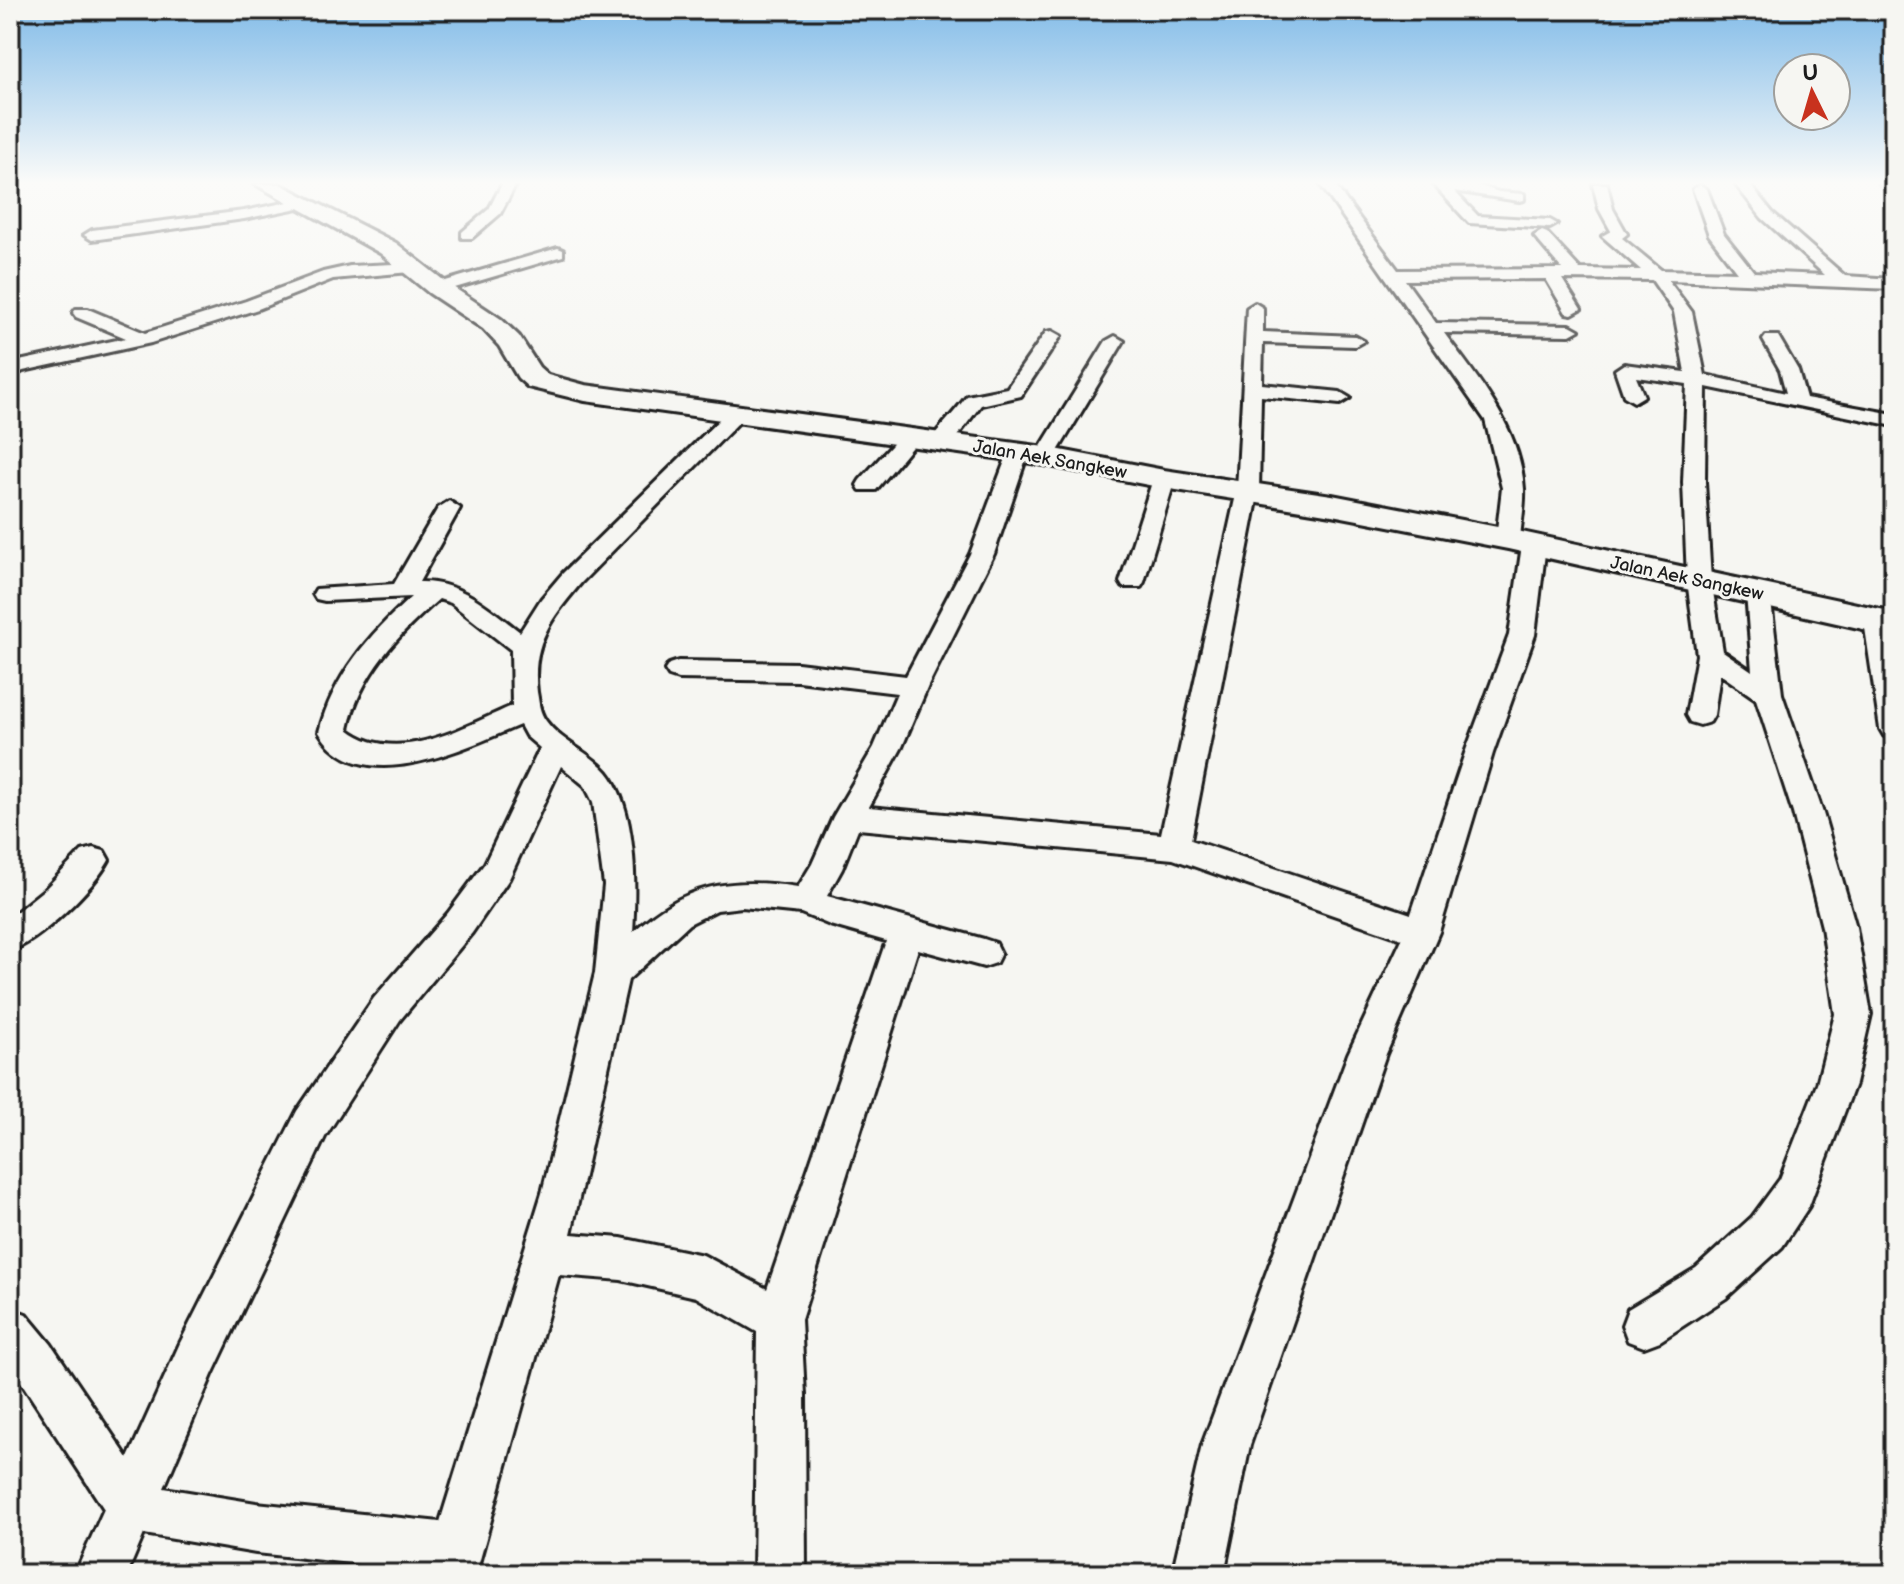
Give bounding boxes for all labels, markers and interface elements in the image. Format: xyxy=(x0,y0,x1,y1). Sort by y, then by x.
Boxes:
north arrow xyxy=(1772,52,1852,132)
text: U xyxy=(1801,59,1819,88)
street label: Jalan Aek Sangkew xyxy=(971,436,1128,483)
street label: Jalan Aek Sangkew xyxy=(1609,552,1765,605)

